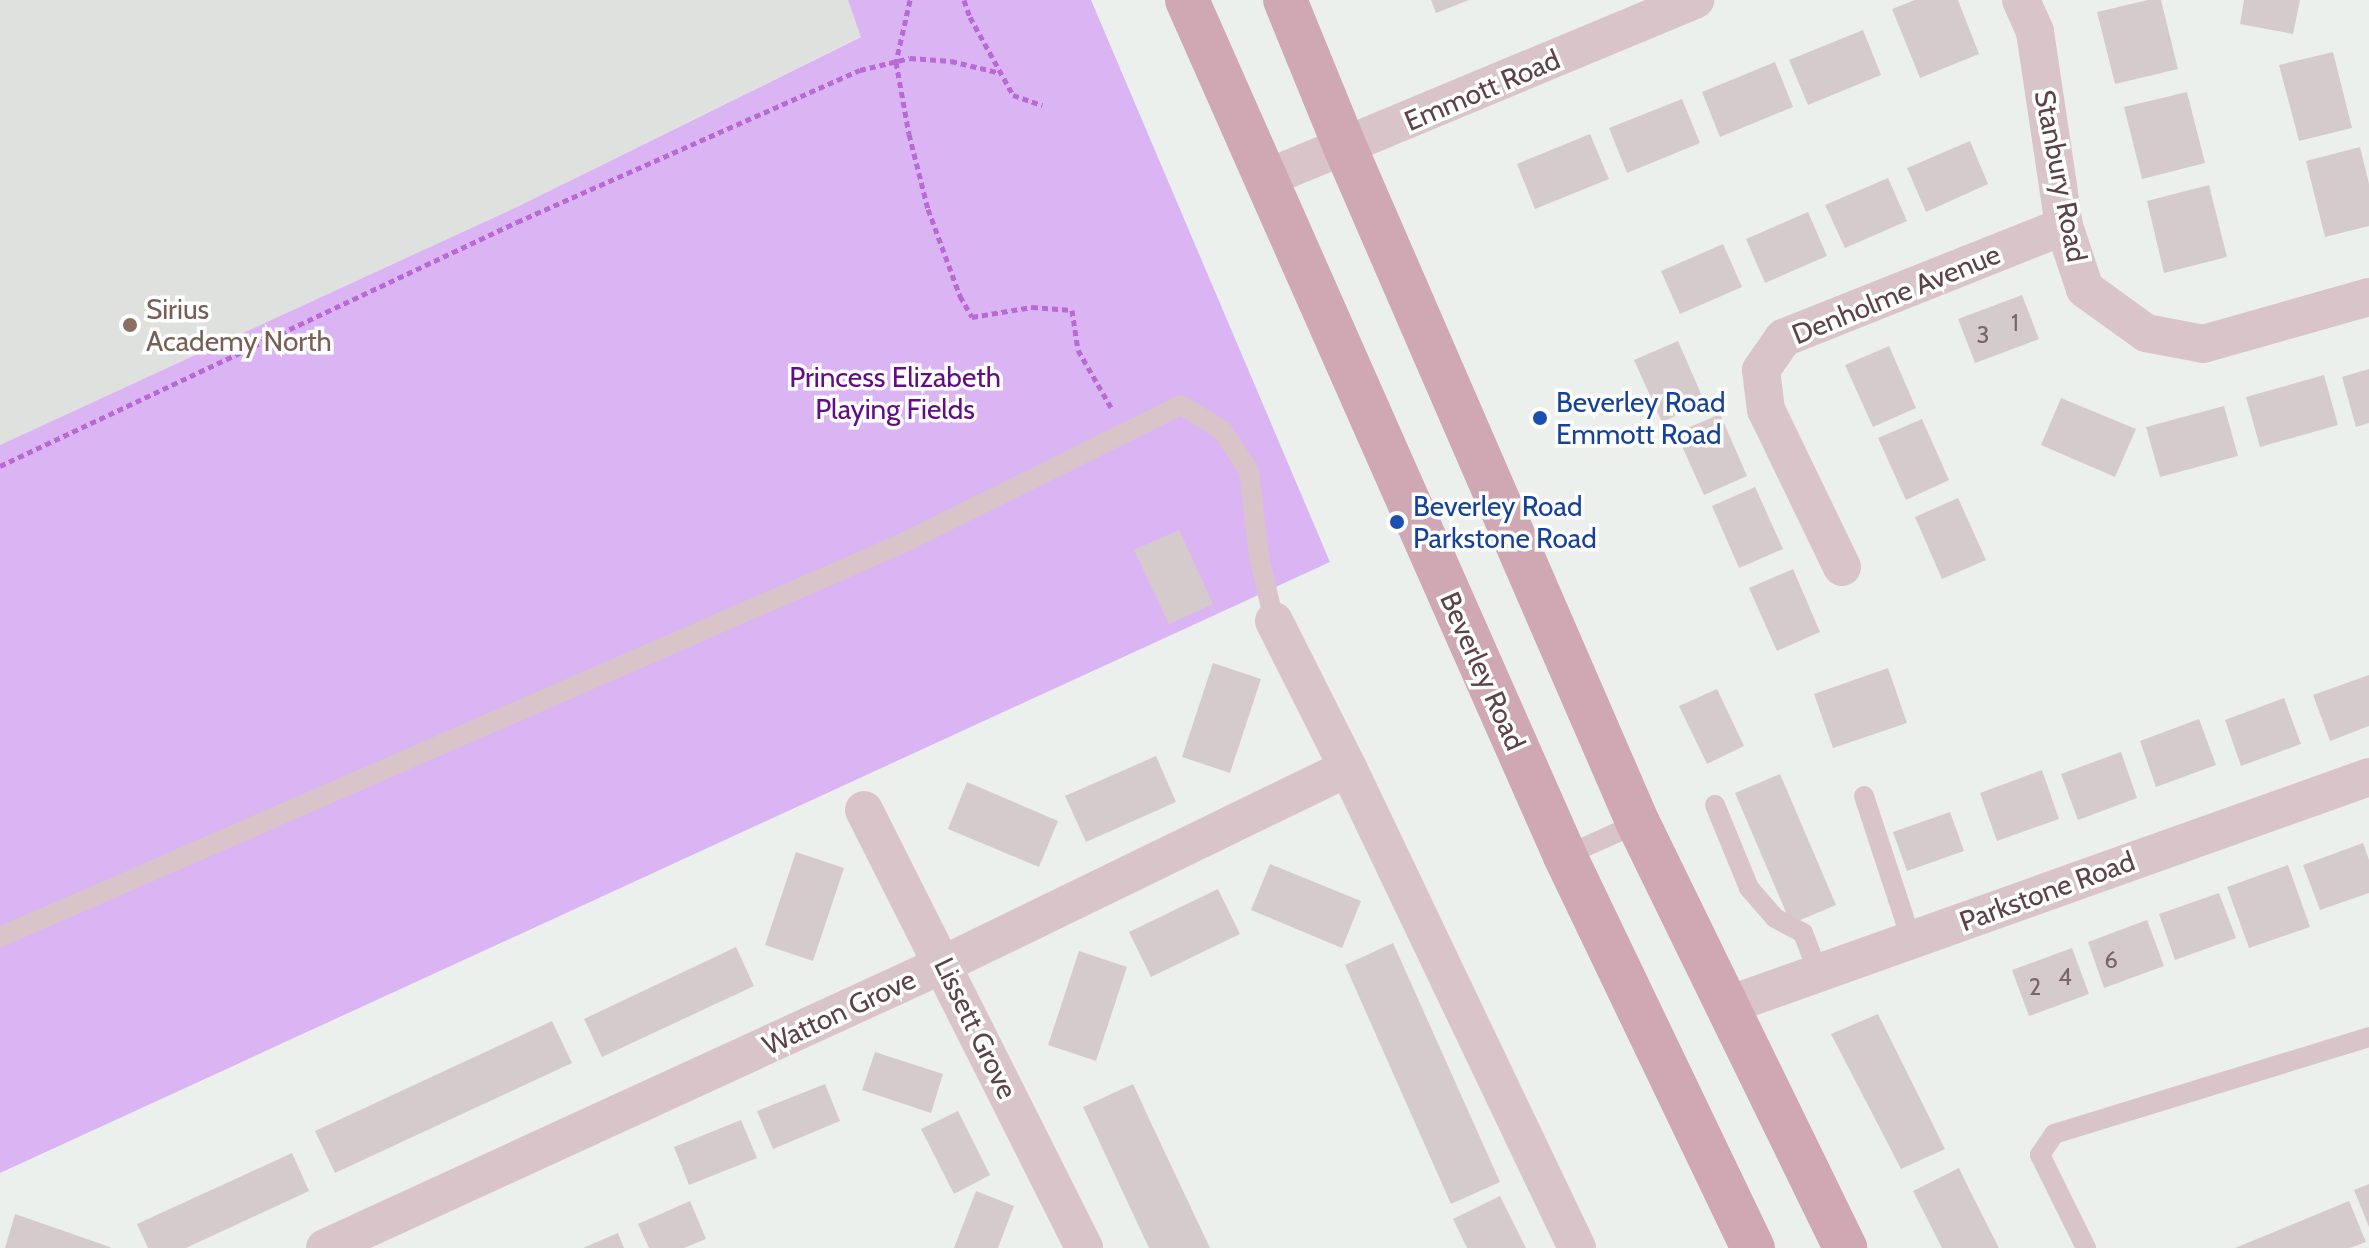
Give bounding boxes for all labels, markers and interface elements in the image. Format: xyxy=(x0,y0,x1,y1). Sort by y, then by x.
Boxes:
street label: Emmott Road xyxy=(1399,42,1565,138)
street label: Stanbury Road xyxy=(2028,87,2094,265)
street label: Denholme Avenue xyxy=(1787,237,2005,351)
place label: Sirius Academy North xyxy=(146,292,332,358)
house number: 1 xyxy=(2011,309,2019,337)
marker: Sirius Academy North xyxy=(121,316,139,334)
house number: 3 xyxy=(1977,321,1989,349)
park label: Princess Elizabeth Playing Fields xyxy=(789,360,1001,426)
place label: Beverley Road Emmott Road xyxy=(1556,385,1725,451)
marker: Beverley Road Emmott Road xyxy=(1531,409,1549,427)
place label: Beverley Road Parkstone Road xyxy=(1413,489,1597,555)
marker: Beverley Road Parkstone Road xyxy=(1388,513,1406,531)
street label: Beverley Road xyxy=(1433,587,1533,755)
street label: Parkstone Road xyxy=(1955,844,2139,938)
house number: 6 xyxy=(2104,946,2118,974)
street label: Lissett Grove xyxy=(927,952,1025,1104)
street label: Watton Grove xyxy=(757,962,921,1062)
house number: 4 xyxy=(2058,963,2072,991)
house number: 2 xyxy=(2029,973,2041,1001)

